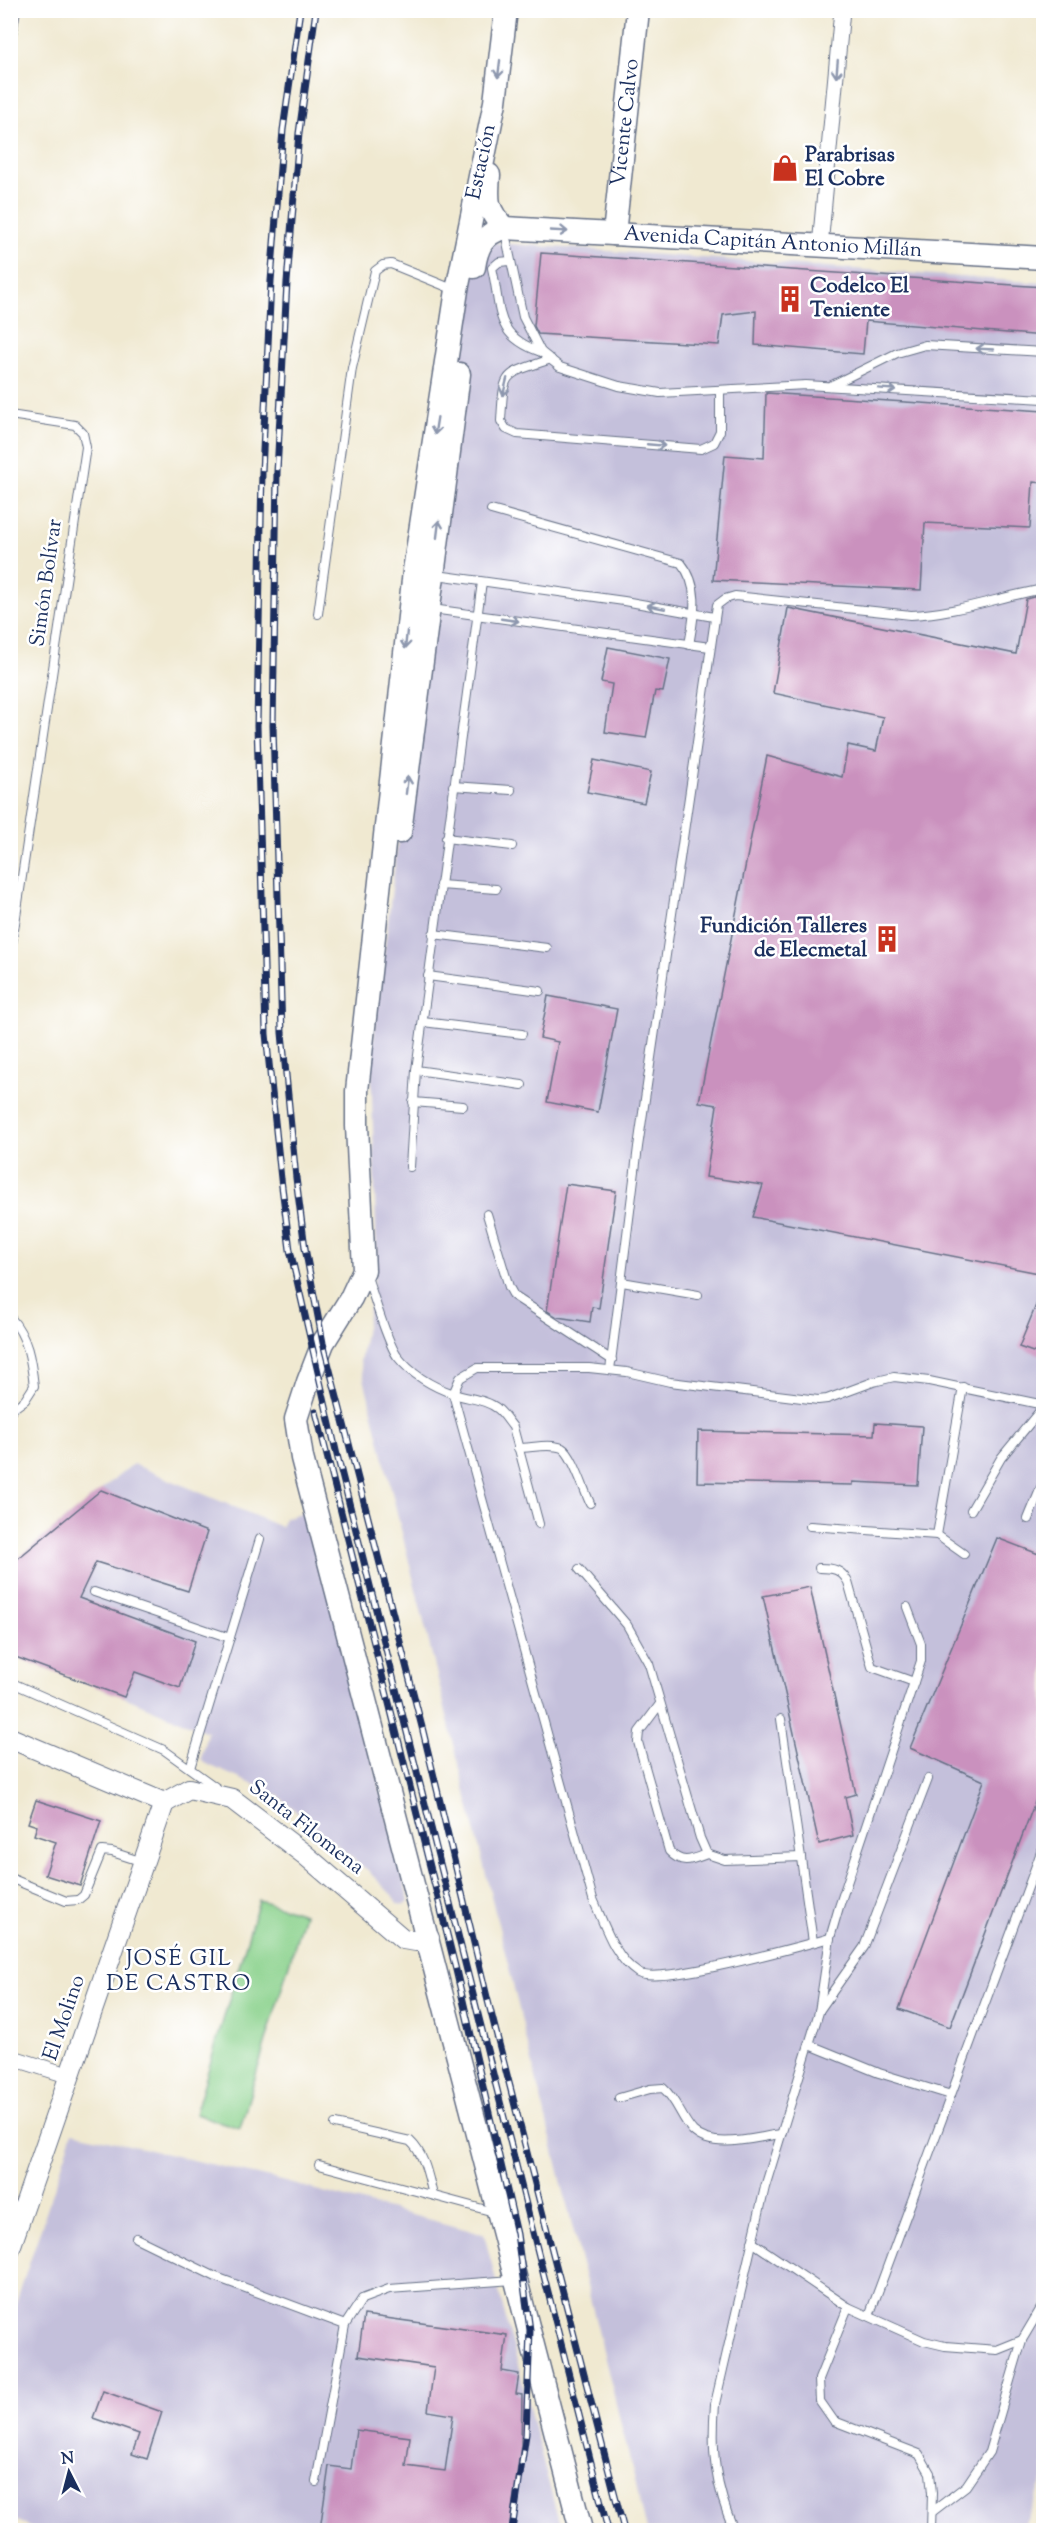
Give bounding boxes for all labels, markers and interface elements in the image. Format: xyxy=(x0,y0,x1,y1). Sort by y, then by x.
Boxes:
street label: Vicente Calvo xyxy=(604,57,648,188)
one-way arrow xyxy=(493,58,504,78)
one-way arrow xyxy=(831,58,842,78)
street label: Estación xyxy=(459,121,505,203)
place label: Parabrisas El Cobre xyxy=(805,141,895,195)
shop icon: Parabrisas El Cobre xyxy=(770,153,800,183)
street label: Avenida Capitán Antonio Millán xyxy=(623,220,923,266)
one-way arrow xyxy=(549,225,569,236)
place label: Codelco El Teniente xyxy=(810,272,909,326)
building icon: Codelco El Teniente xyxy=(775,284,805,314)
one-way arrow xyxy=(976,343,996,354)
one-way arrow xyxy=(498,377,510,396)
one-way arrow xyxy=(877,383,897,394)
one-way arrow xyxy=(430,415,441,435)
one-way arrow xyxy=(645,440,665,451)
street label: Simón Bolívar xyxy=(23,517,71,649)
one-way arrow xyxy=(433,520,444,539)
one-way arrow xyxy=(647,601,667,612)
one-way arrow xyxy=(499,614,519,625)
one-way arrow xyxy=(401,629,412,649)
one-way arrow xyxy=(402,776,413,795)
place label: Fundición Talleres de Elecmetal xyxy=(700,912,867,966)
building icon: Fundición Talleres de Elecmetal xyxy=(872,924,902,954)
street label: Santa Filomena xyxy=(242,1773,370,1883)
district label: JOSÉ GIL DE CASTRO xyxy=(106,1943,252,2001)
street label: El Molino xyxy=(36,1971,94,2065)
north arrow xyxy=(39,2442,99,2502)
text: N xyxy=(60,2447,75,2472)

